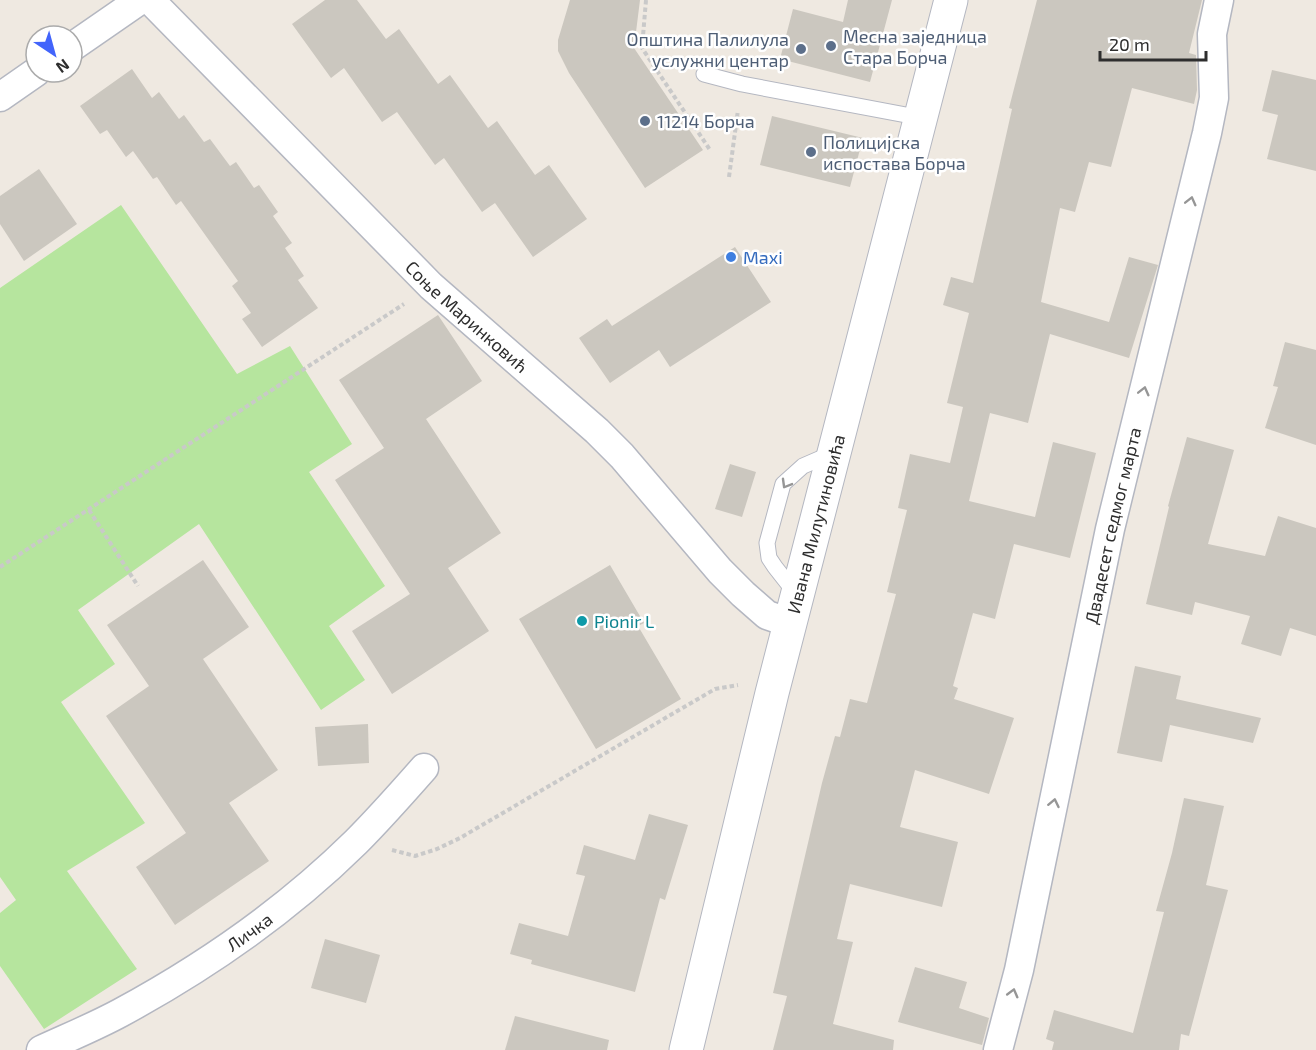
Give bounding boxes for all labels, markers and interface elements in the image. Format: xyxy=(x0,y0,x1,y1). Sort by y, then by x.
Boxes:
north arrow xyxy=(24,24,84,84)
scale bar xyxy=(1100,24,1206,62)
place label: Месна заједница Стара Борча xyxy=(843,25,987,68)
place label: Општина Палилула услужни центар xyxy=(627,28,789,71)
text: 20 m xyxy=(1109,33,1150,55)
marker: Месна заједница Стара Борча xyxy=(824,39,838,53)
marker: Општина Палилула услужни центар xyxy=(794,42,808,56)
text: N xyxy=(53,55,73,78)
place label: 11214 Борча xyxy=(657,110,755,132)
marker: 11214 Борча xyxy=(638,114,652,128)
place label: Полицијска испостава Борча xyxy=(823,131,966,174)
marker: Полицијска испостава Борча xyxy=(804,145,818,159)
one-way arrow xyxy=(1183,197,1196,207)
place label: Maxi xyxy=(743,246,783,268)
marker: Maxi xyxy=(724,250,738,264)
street label: Соње Маринковић xyxy=(401,256,533,377)
one-way arrow xyxy=(1137,386,1150,396)
street label: Двадесет седмог марта xyxy=(1080,425,1146,626)
street label: Ивана Милутиновића xyxy=(782,432,849,616)
one-way arrow xyxy=(782,478,793,488)
place label: Pionir L xyxy=(594,610,654,632)
marker: Pionir L xyxy=(575,614,589,628)
one-way arrow xyxy=(1047,798,1060,808)
street label: Личка xyxy=(222,908,277,956)
one-way arrow xyxy=(1006,989,1018,999)

